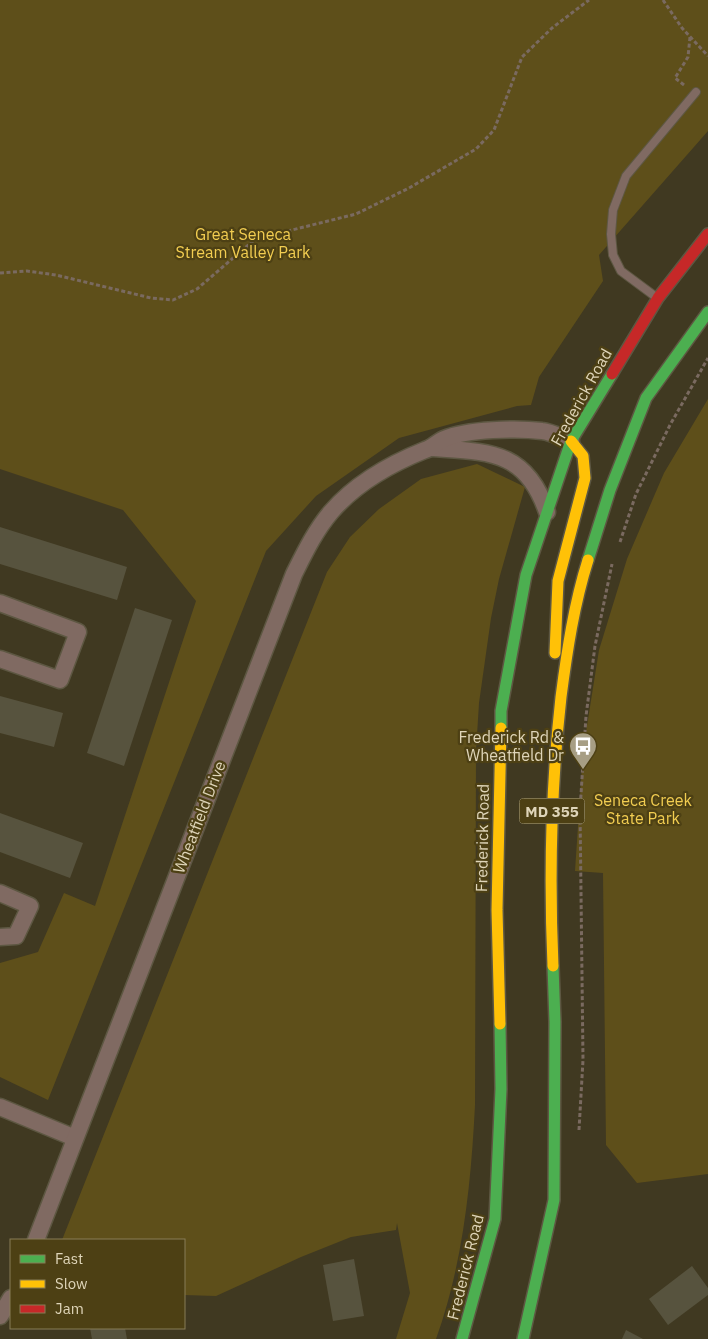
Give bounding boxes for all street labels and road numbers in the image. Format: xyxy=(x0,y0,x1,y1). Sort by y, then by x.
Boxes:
street label: Frederick Road xyxy=(546,345,616,449)
street label: Wheatfield Drive xyxy=(168,758,230,876)
street label: Frederick Road xyxy=(471,784,493,892)
road number: MD 355 xyxy=(520,798,584,824)
street label: Frederick Road xyxy=(442,1212,488,1322)

